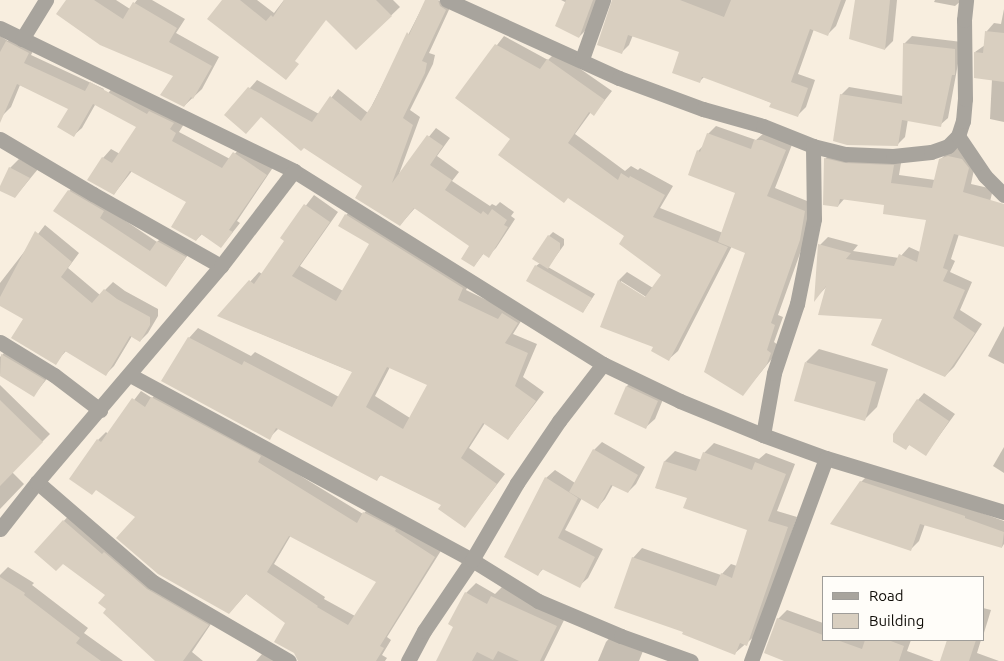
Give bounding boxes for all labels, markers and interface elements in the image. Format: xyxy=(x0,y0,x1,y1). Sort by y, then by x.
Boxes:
legend xyxy=(822,576,984,641)
text: Road xyxy=(869,587,904,604)
text: Building xyxy=(869,612,924,629)

